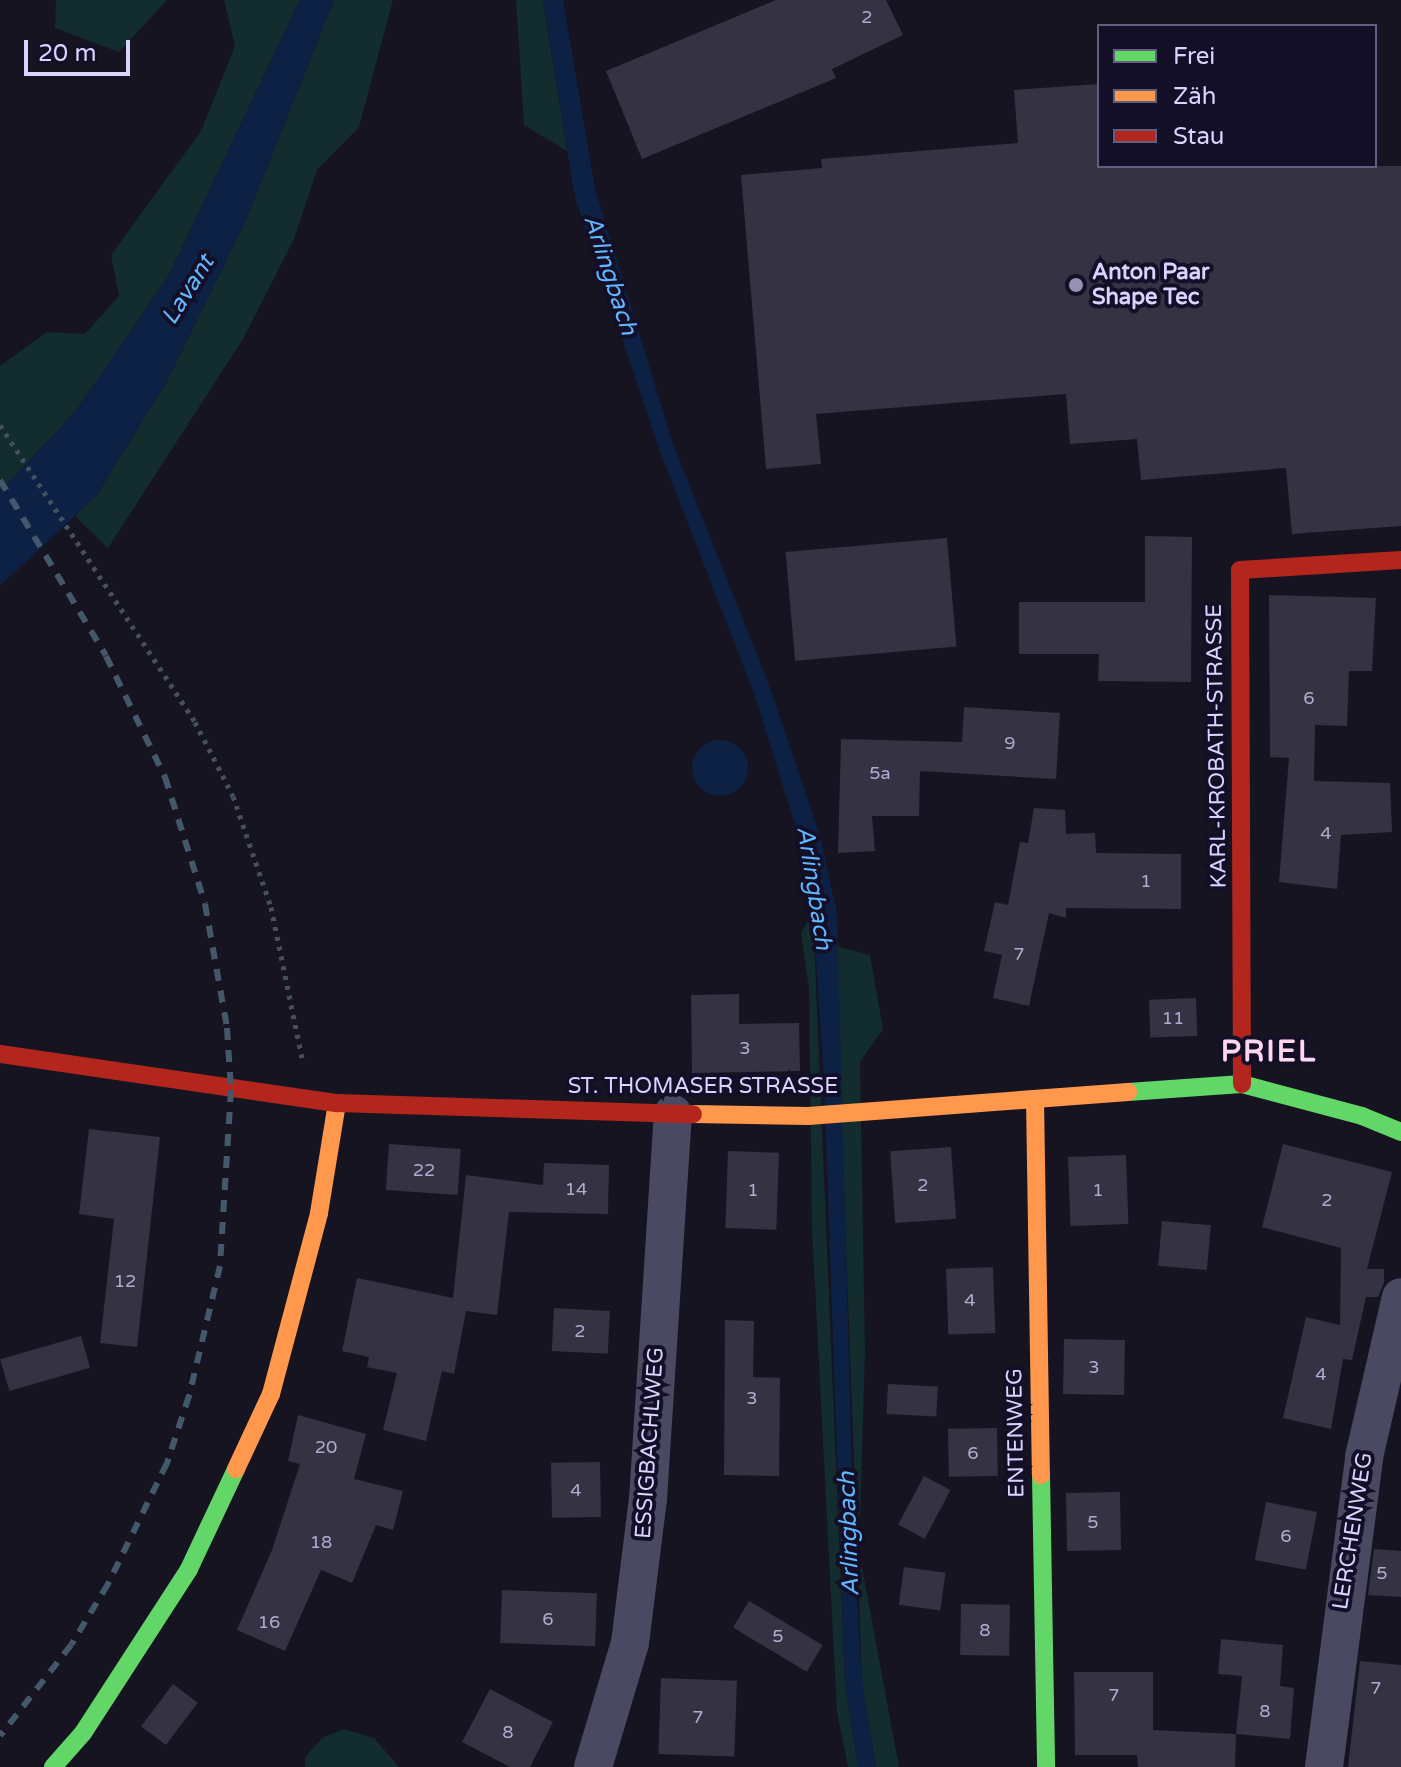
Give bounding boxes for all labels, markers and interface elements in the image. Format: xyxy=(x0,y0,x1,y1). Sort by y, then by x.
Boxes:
house number: 2 xyxy=(861,6,873,28)
scale bar xyxy=(28,24,134,74)
legend xyxy=(1097,24,1377,168)
text: 20 m xyxy=(38,39,96,68)
text: Frei xyxy=(1173,42,1215,71)
text: Zäh xyxy=(1173,82,1216,111)
text: Stau xyxy=(1173,122,1224,151)
water label: Arlingbach xyxy=(577,211,643,339)
water label: Lavant xyxy=(155,250,221,330)
place label: Anton Paar Shape Tec xyxy=(1092,259,1210,310)
marker: Anton Paar Shape Tec xyxy=(1067,276,1085,294)
street label: KARL-KROBATH-STRASSE xyxy=(1201,604,1233,888)
house number: 6 xyxy=(1303,687,1315,709)
house number: 9 xyxy=(1004,732,1016,754)
house number: 5a xyxy=(869,762,891,784)
house number: 4 xyxy=(1320,822,1332,844)
water label: Arlingbach xyxy=(790,824,838,952)
house number: 1 xyxy=(1140,870,1152,892)
house number: 7 xyxy=(1013,943,1025,965)
house number: 11 xyxy=(1162,1007,1184,1029)
district label: PRIEL xyxy=(1221,1034,1317,1070)
house number: 3 xyxy=(739,1037,751,1059)
street label: ST. THOMASER STRASSE xyxy=(568,1074,838,1100)
house number: 22 xyxy=(413,1159,435,1181)
house number: 2 xyxy=(917,1174,929,1196)
house number: 14 xyxy=(565,1178,587,1200)
house number: 1 xyxy=(747,1179,759,1201)
house number: 1 xyxy=(1092,1179,1104,1201)
house number: 2 xyxy=(1321,1189,1333,1211)
house number: 12 xyxy=(114,1270,136,1292)
house number: 4 xyxy=(964,1289,976,1311)
house number: 2 xyxy=(574,1320,586,1342)
street label: ESSIGBACHLWEG xyxy=(630,1346,670,1540)
house number: 3 xyxy=(1088,1356,1100,1378)
house number: 4 xyxy=(1315,1363,1327,1385)
street label: ENTENWEG xyxy=(1002,1368,1030,1498)
house number: 3 xyxy=(746,1387,758,1409)
house number: 20 xyxy=(315,1436,337,1458)
house number: 6 xyxy=(967,1442,979,1464)
street label: LERCHENWEG xyxy=(1328,1451,1378,1611)
water label: Arlingbach xyxy=(832,1471,866,1597)
house number: 4 xyxy=(570,1479,582,1501)
house number: 5 xyxy=(1087,1511,1099,1533)
house number: 6 xyxy=(1280,1525,1292,1547)
house number: 18 xyxy=(310,1531,332,1553)
house number: 5 xyxy=(1376,1562,1388,1584)
house number: 6 xyxy=(542,1608,554,1630)
house number: 16 xyxy=(258,1611,280,1633)
house number: 8 xyxy=(979,1619,991,1641)
house number: 5 xyxy=(772,1625,784,1647)
house number: 7 xyxy=(1370,1677,1382,1699)
house number: 7 xyxy=(1108,1684,1120,1706)
house number: 8 xyxy=(1259,1700,1271,1722)
house number: 7 xyxy=(692,1706,704,1728)
house number: 8 xyxy=(502,1721,514,1743)

